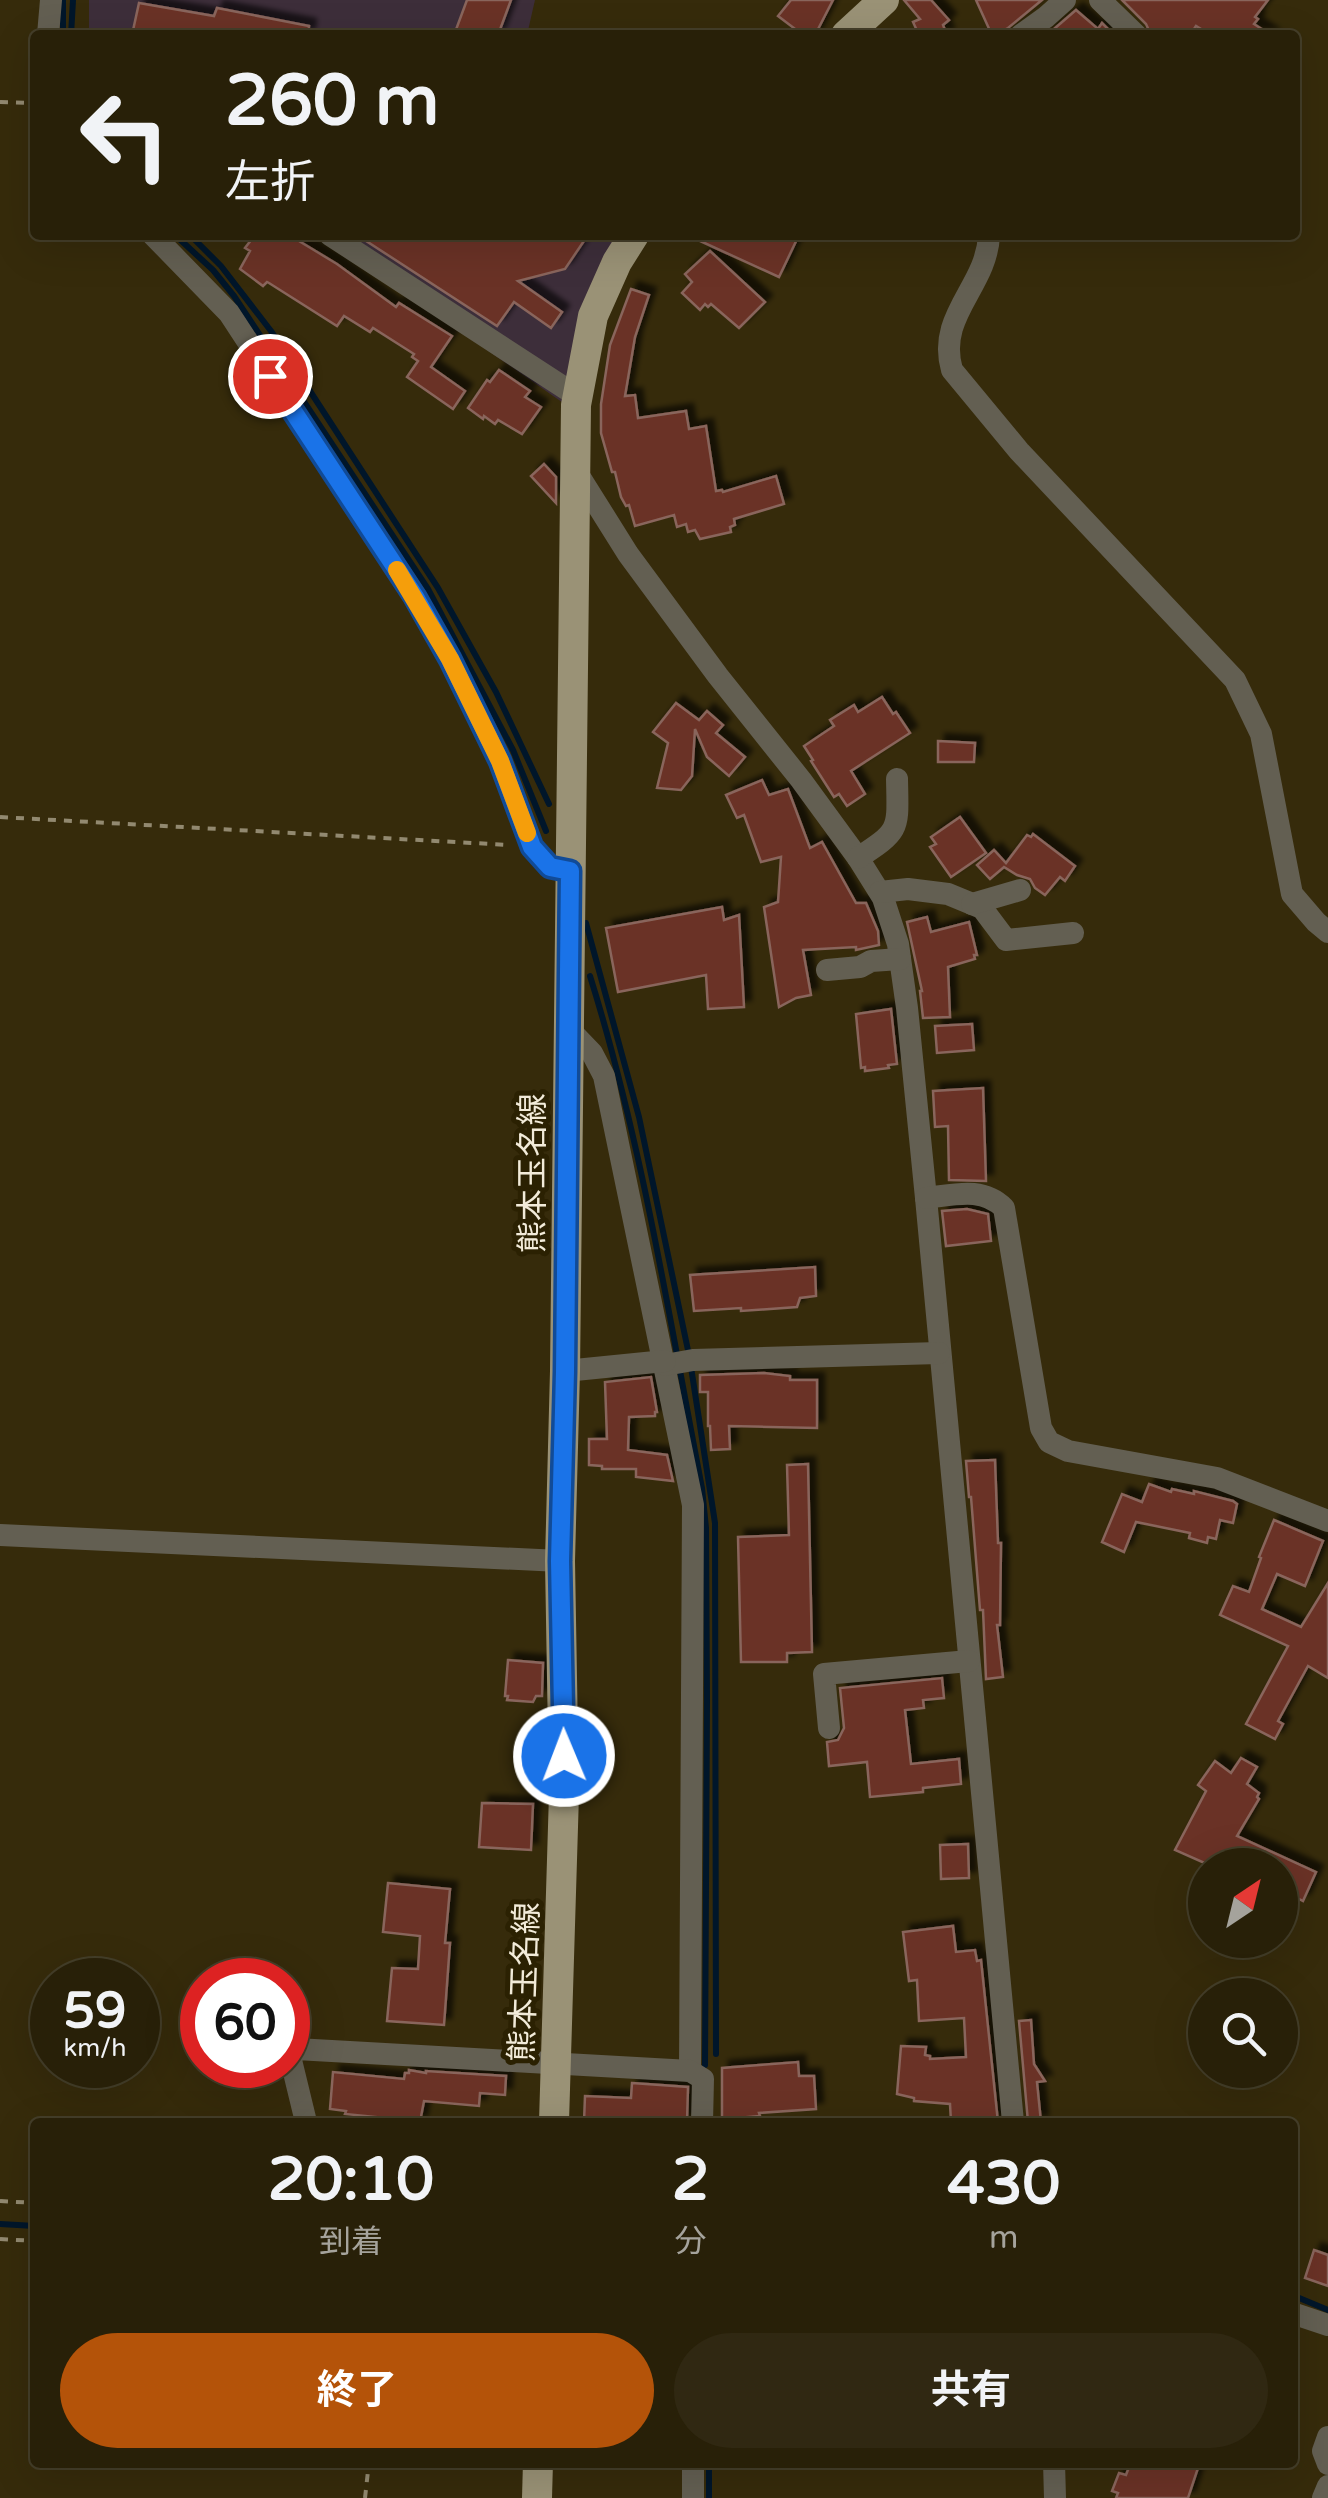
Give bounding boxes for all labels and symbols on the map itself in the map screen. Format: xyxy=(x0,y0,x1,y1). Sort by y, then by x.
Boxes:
pin xyxy=(228,334,313,419)
street label: 熊本玉名線 xyxy=(514,1093,552,1253)
position arrow xyxy=(512,1704,616,1808)
north arrow xyxy=(1188,1848,1298,1958)
street label: 熊本玉名線 xyxy=(503,1901,547,2063)
speed limit sign: 60 xyxy=(180,1958,310,2088)

